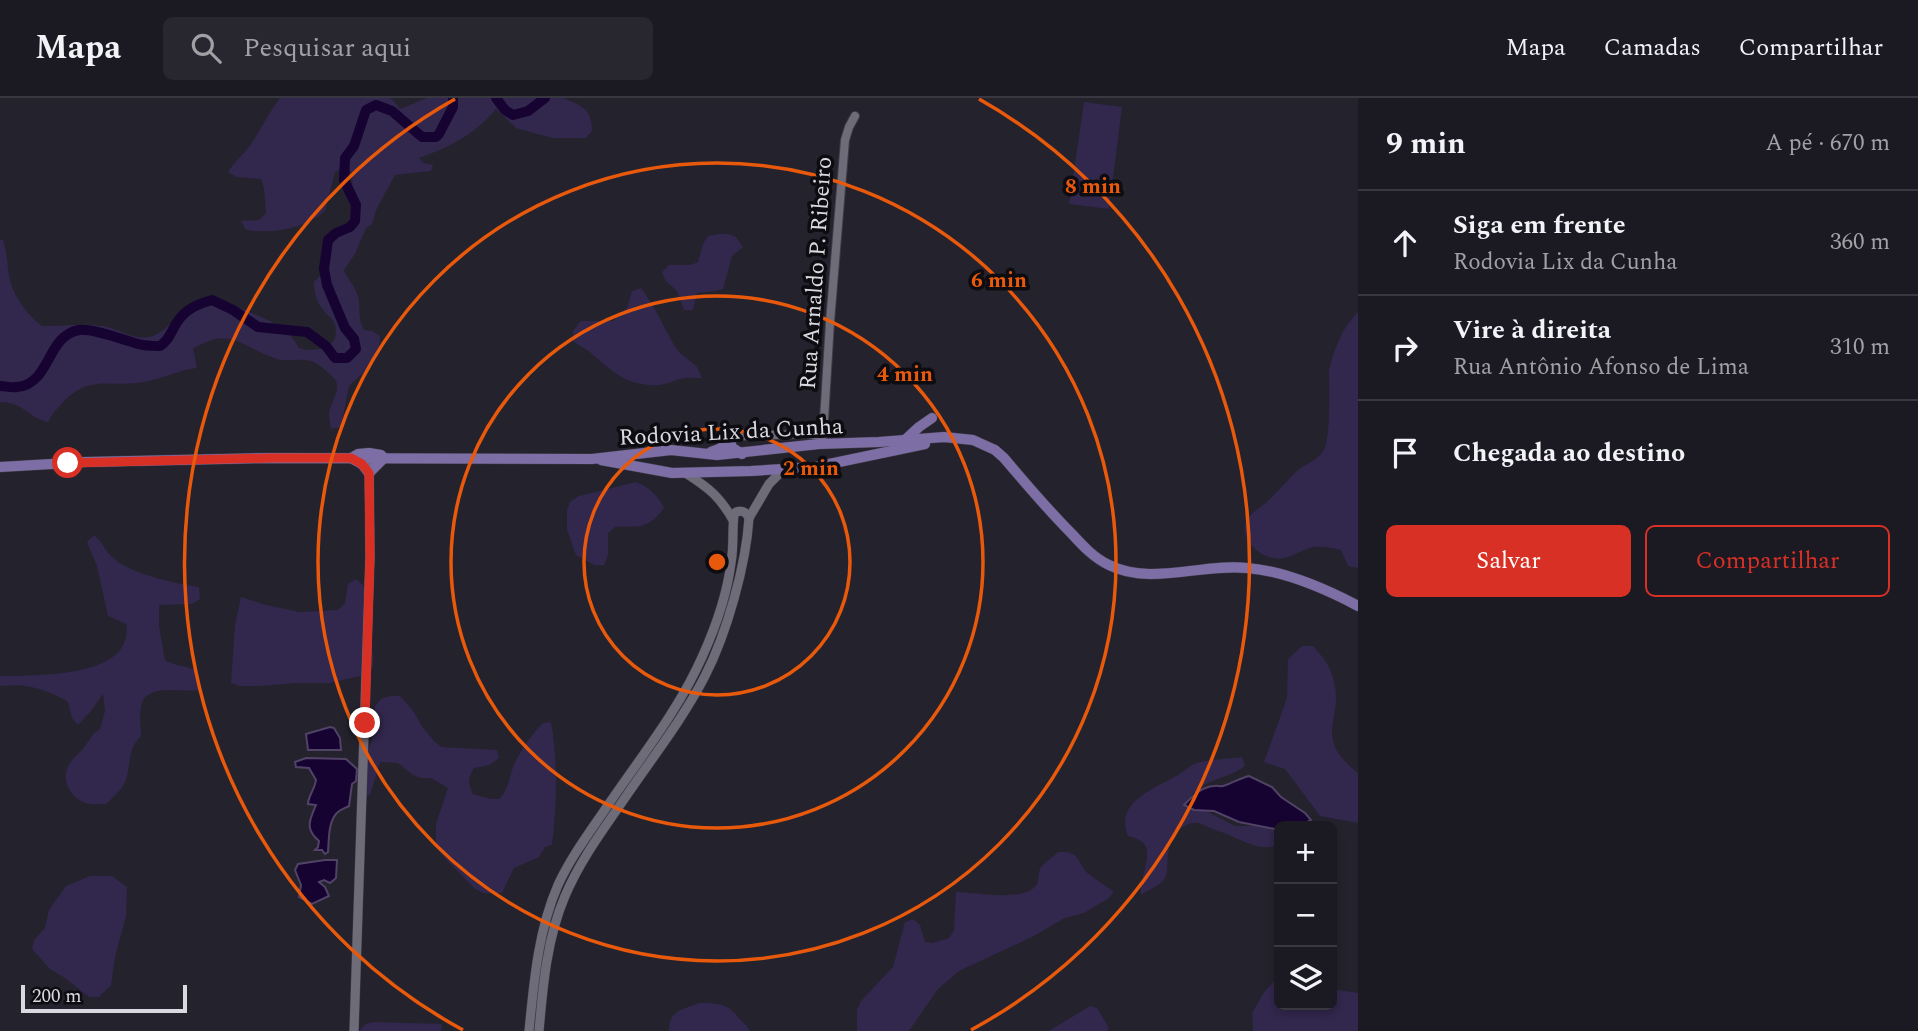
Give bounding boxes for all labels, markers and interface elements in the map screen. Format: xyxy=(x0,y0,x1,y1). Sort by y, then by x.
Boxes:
search box xyxy=(163,17,653,80)
text: Mapa xyxy=(35,23,121,73)
text: Pesquisar aqui xyxy=(243,28,411,68)
icon: search xyxy=(187,29,225,67)
text: Mapa xyxy=(1506,30,1566,66)
text: Camadas xyxy=(1604,30,1701,66)
text: Compartilhar xyxy=(1739,30,1883,66)
text: 9 min xyxy=(1386,121,1466,167)
text: A pé · 670 m xyxy=(1765,126,1890,161)
street label: Rua Arnaldo P. Ribeiro xyxy=(791,156,842,391)
text: 8 min xyxy=(1065,171,1121,203)
text: Siga em frente xyxy=(1453,205,1626,245)
icon: ahead xyxy=(1386,224,1424,262)
text: 360 m xyxy=(1830,225,1890,260)
text: Rodovia Lix da Cunha xyxy=(1453,245,1678,280)
text: 6 min xyxy=(971,265,1027,297)
text: Vire à direita xyxy=(1453,310,1611,350)
icon: right xyxy=(1386,329,1424,367)
text: 310 m xyxy=(1830,330,1890,365)
text: Rua Antônio Afonso de Lima xyxy=(1453,350,1749,385)
text: 4 min xyxy=(877,359,933,391)
street label: Rodovia Lix da Cunha xyxy=(618,409,844,456)
text: Chegada ao destino xyxy=(1453,433,1685,473)
icon: arrive xyxy=(1386,434,1424,472)
route start xyxy=(52,447,83,478)
text: 2 min xyxy=(783,453,839,485)
button: Salvar xyxy=(1386,525,1631,597)
button: Compartilhar xyxy=(1645,525,1890,597)
centre of rings xyxy=(705,550,729,574)
route end xyxy=(349,707,380,738)
map controls xyxy=(1274,821,1337,1010)
button: + xyxy=(1274,821,1337,884)
button: − xyxy=(1274,884,1337,947)
button: layers xyxy=(1274,947,1337,1010)
scale bar xyxy=(21,982,187,1014)
text: 200 m xyxy=(32,982,82,1011)

